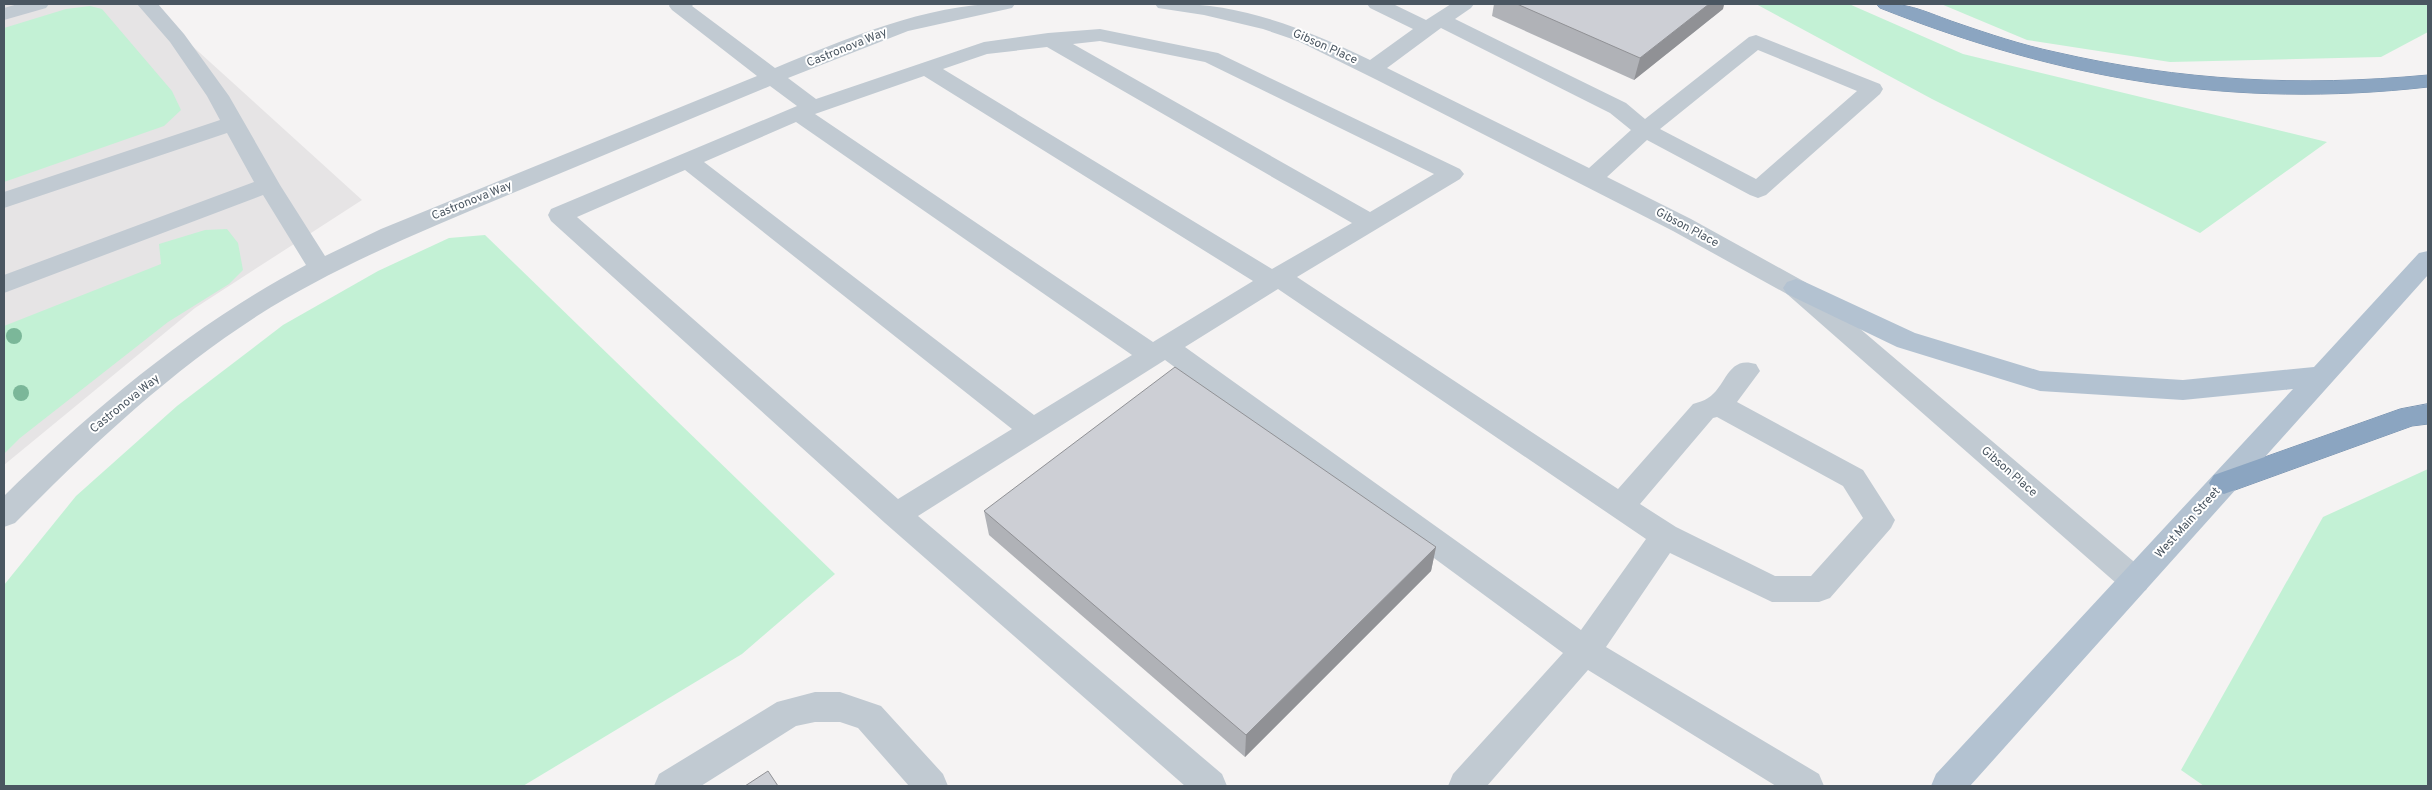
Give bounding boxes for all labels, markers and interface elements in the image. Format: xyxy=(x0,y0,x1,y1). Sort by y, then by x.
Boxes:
street label: Castronova Way xyxy=(804,25,890,71)
street label: Gibson Place xyxy=(1290,26,1360,68)
street label: Castronova Way xyxy=(429,178,515,224)
street label: Gibson Place xyxy=(1653,205,1721,251)
street label: Castronova Way xyxy=(87,371,163,437)
street label: Gibson Place xyxy=(1978,443,2040,501)
street label: West Main Street xyxy=(2152,484,2224,562)

